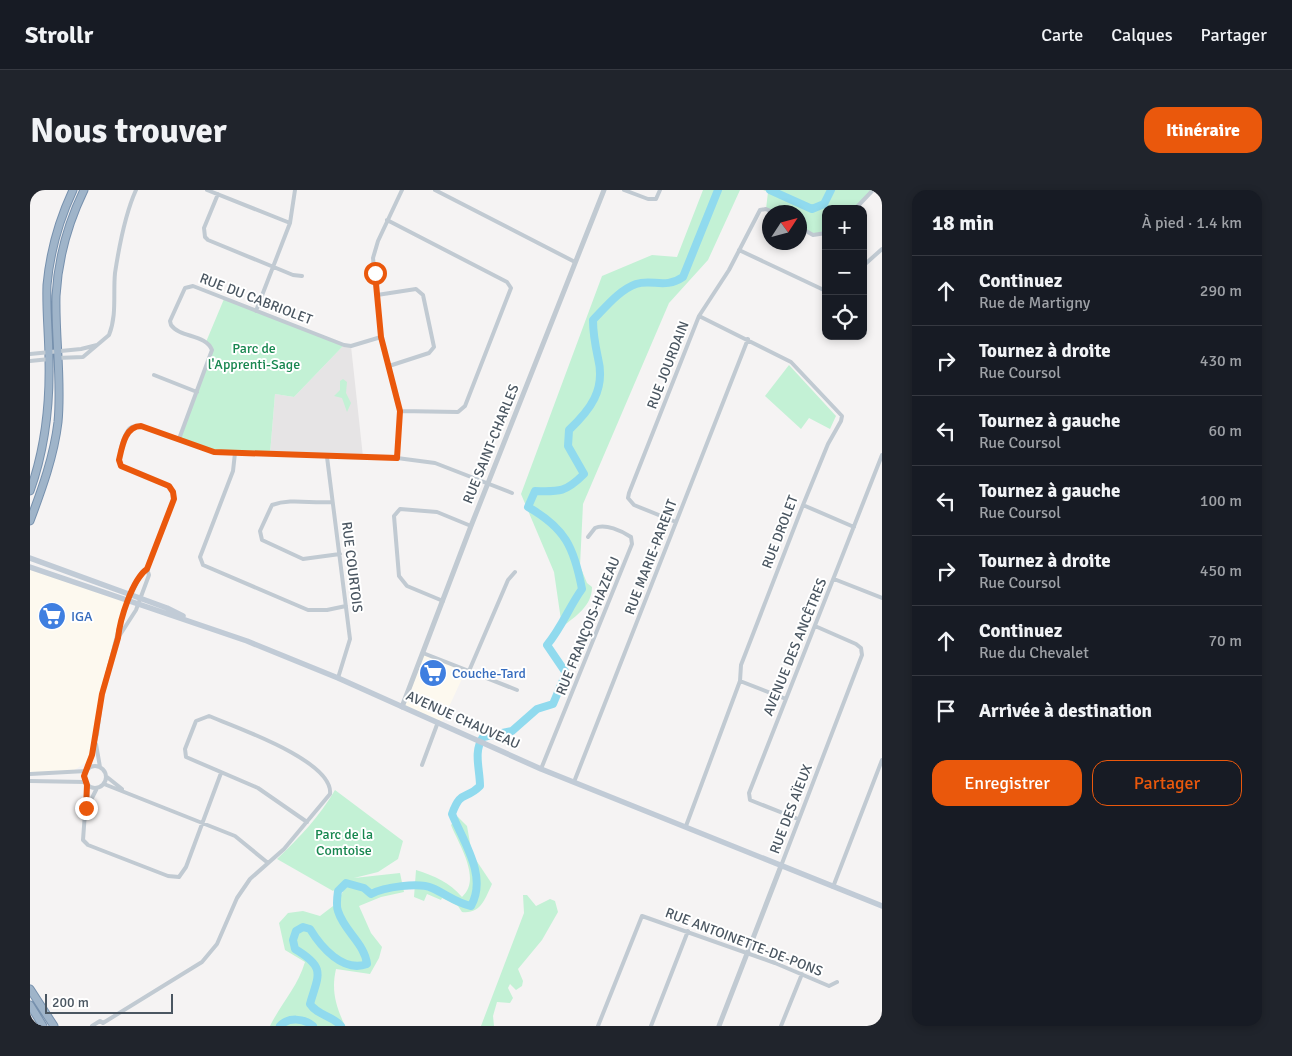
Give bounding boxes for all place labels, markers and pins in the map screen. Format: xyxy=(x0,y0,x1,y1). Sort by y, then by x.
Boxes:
supermarket icon: IGA xyxy=(37,601,67,631)
place label: IGA xyxy=(71,608,93,625)
supermarket icon: Couche-Tard xyxy=(418,658,448,688)
place label: Couche-Tard xyxy=(452,665,526,682)

